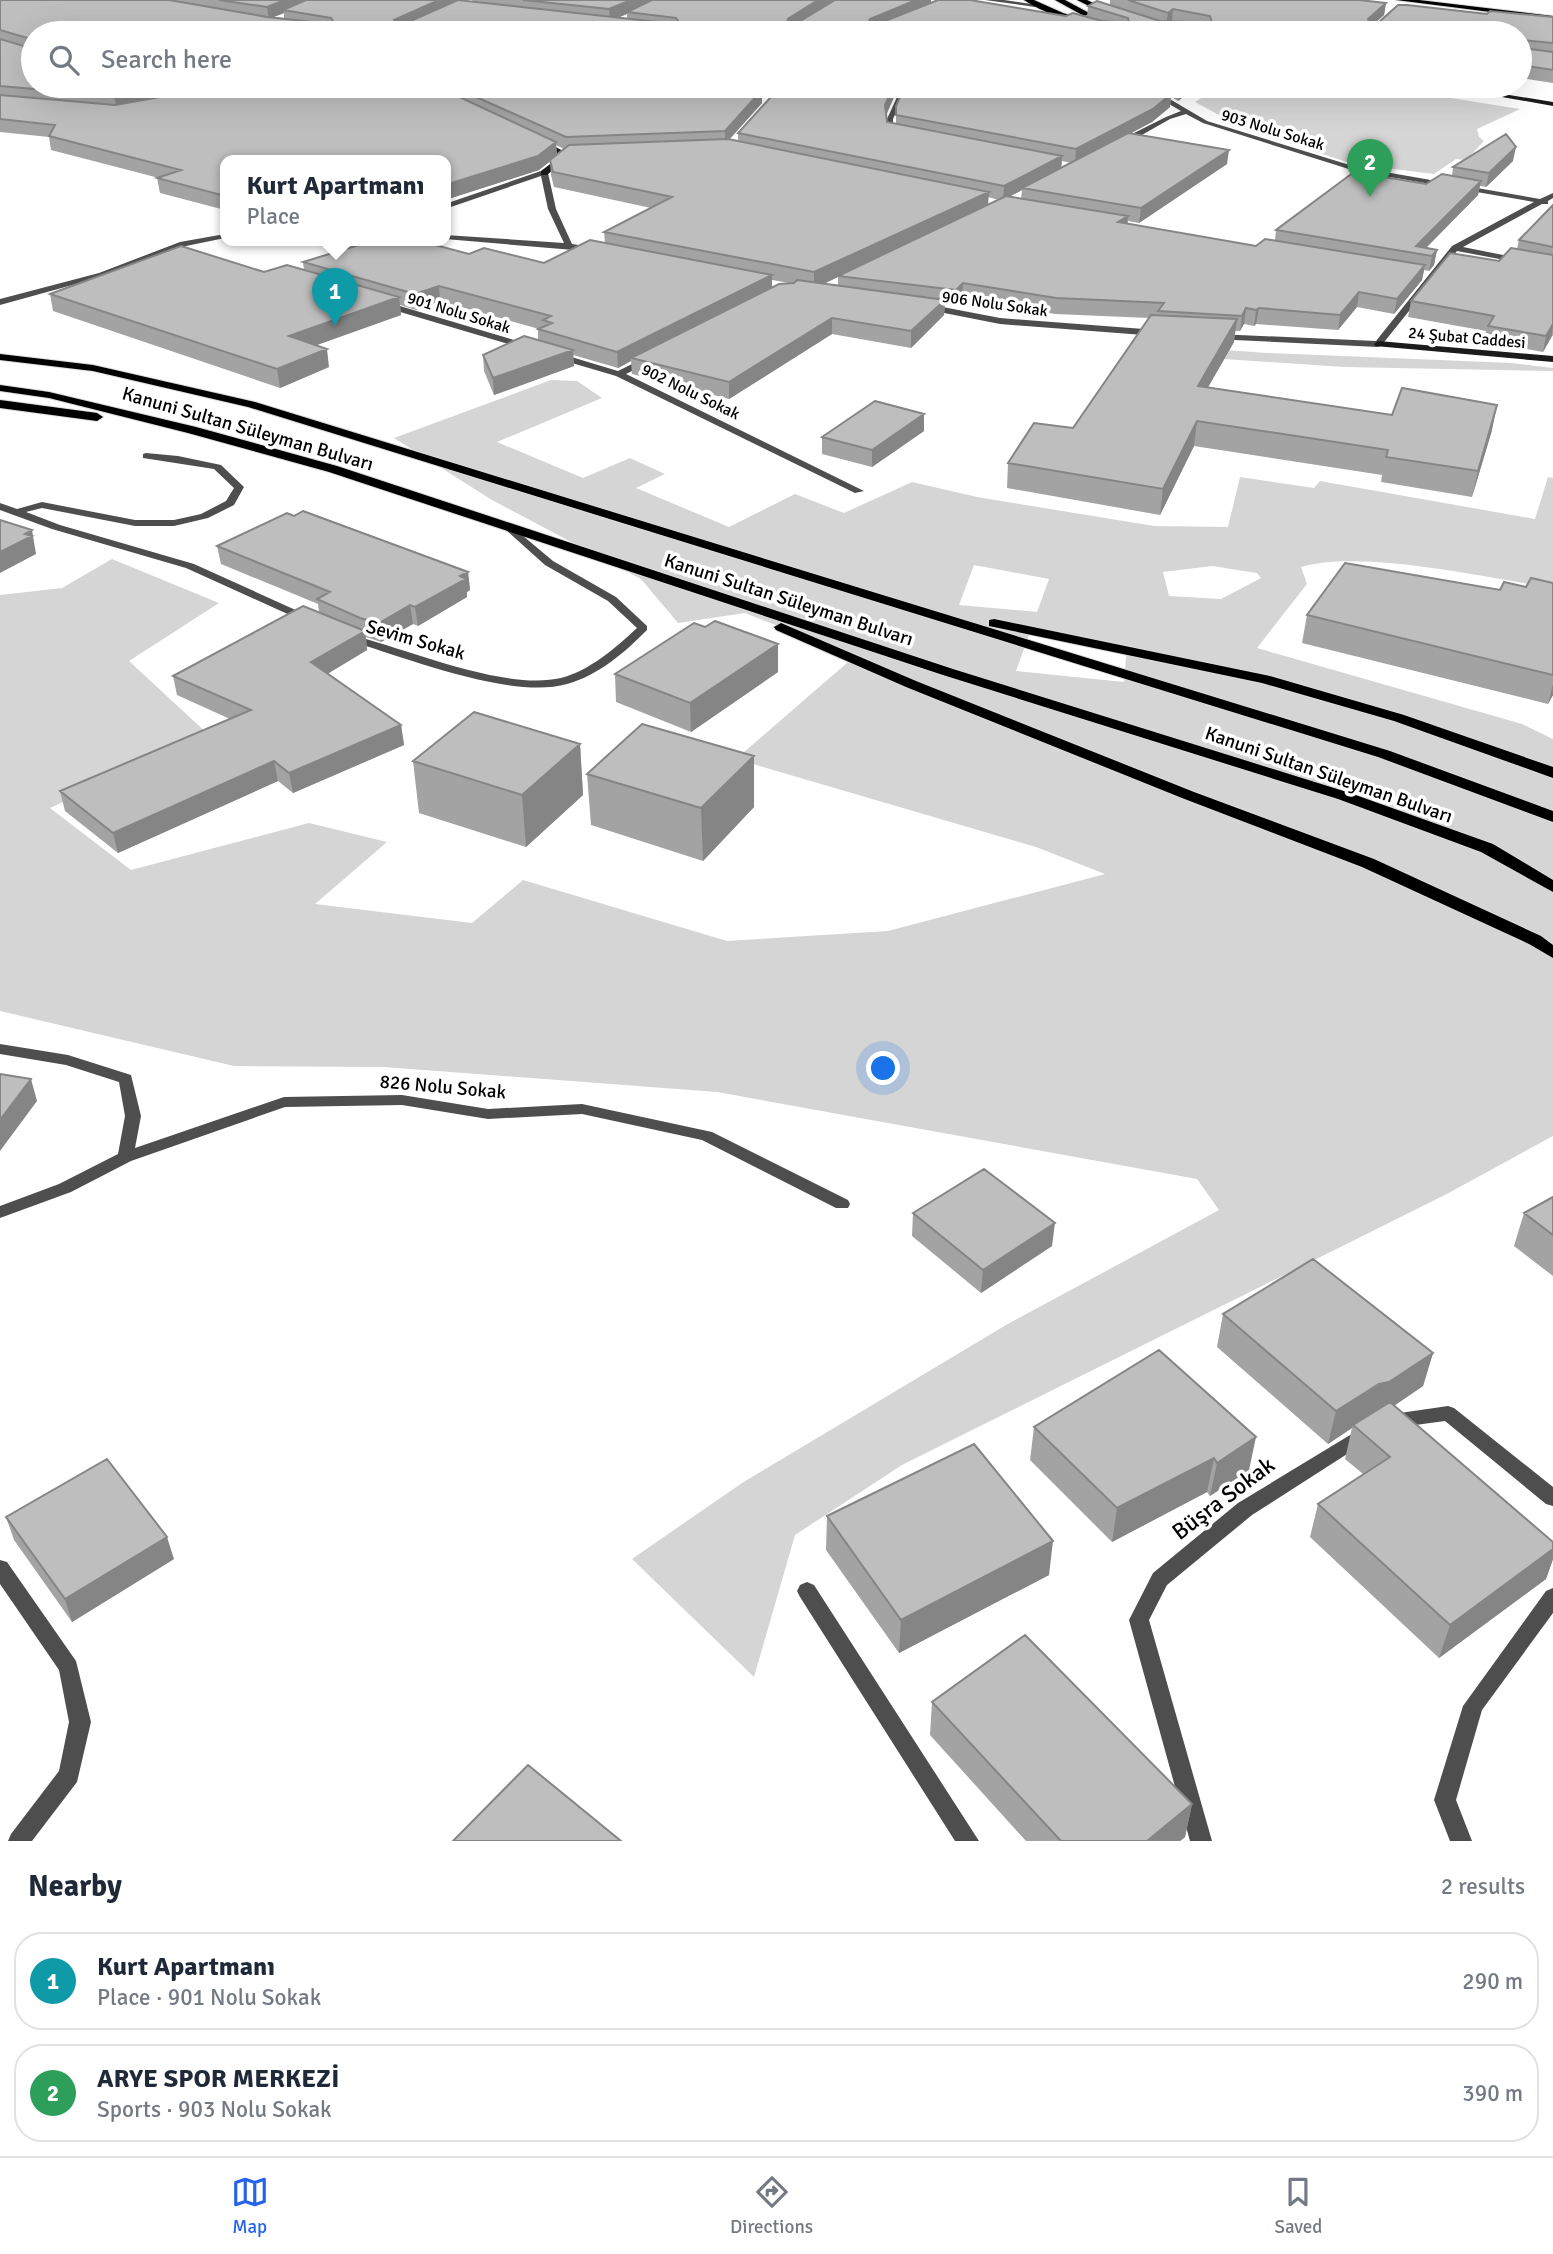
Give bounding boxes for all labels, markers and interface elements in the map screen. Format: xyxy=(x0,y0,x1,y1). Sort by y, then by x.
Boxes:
search box xyxy=(21,21,1532,98)
icon: search xyxy=(45,41,83,79)
text: Search here xyxy=(101,44,232,76)
street label: 903 Nolu Sokak xyxy=(1219,105,1327,155)
pin: 2 xyxy=(1347,139,1393,197)
popup xyxy=(220,155,451,246)
text: Kurt Apartmanı xyxy=(246,170,425,202)
text: Place xyxy=(246,202,300,231)
pin: 1 xyxy=(312,268,358,326)
street label: 906 Nolu Sokak xyxy=(941,287,1049,321)
street label: 901 Nolu Sokak xyxy=(405,288,513,338)
street label: 24 Şubat Caddesi xyxy=(1407,323,1526,353)
street label: 902 Nolu Sokak xyxy=(638,360,743,424)
street label: Kanuni Sultan Süleyman Bulvarı xyxy=(119,382,376,476)
street label: Kanuni Sultan Süleyman Bulvarı xyxy=(661,548,916,652)
street label: Sevim Sokak xyxy=(363,614,468,666)
street label: Kanuni Sultan Süleyman Bulvarı xyxy=(1202,721,1456,829)
your location xyxy=(866,1051,900,1085)
street label: 826 Nolu Sokak xyxy=(379,1070,508,1105)
street label: Büşra Sokak xyxy=(1166,1450,1281,1546)
text: Nearby xyxy=(28,1868,122,1905)
text: 2 results xyxy=(1441,1872,1525,1901)
text: Kurt Apartmanı xyxy=(97,1951,275,1983)
text: 1 xyxy=(47,1967,59,1996)
text: 290 m xyxy=(1462,1967,1523,1996)
text: Place · 901 Nolu Sokak xyxy=(97,1983,321,2012)
text: ARYE SPOR MERKEZİ xyxy=(97,2063,339,2095)
text: 2 xyxy=(47,2079,59,2108)
text: 390 m xyxy=(1462,2079,1523,2108)
text: Sports · 903 Nolu Sokak xyxy=(97,2095,332,2124)
tab: Map xyxy=(231,2173,269,2239)
tab: Directions xyxy=(730,2173,813,2239)
tab: Saved xyxy=(1274,2173,1322,2239)

